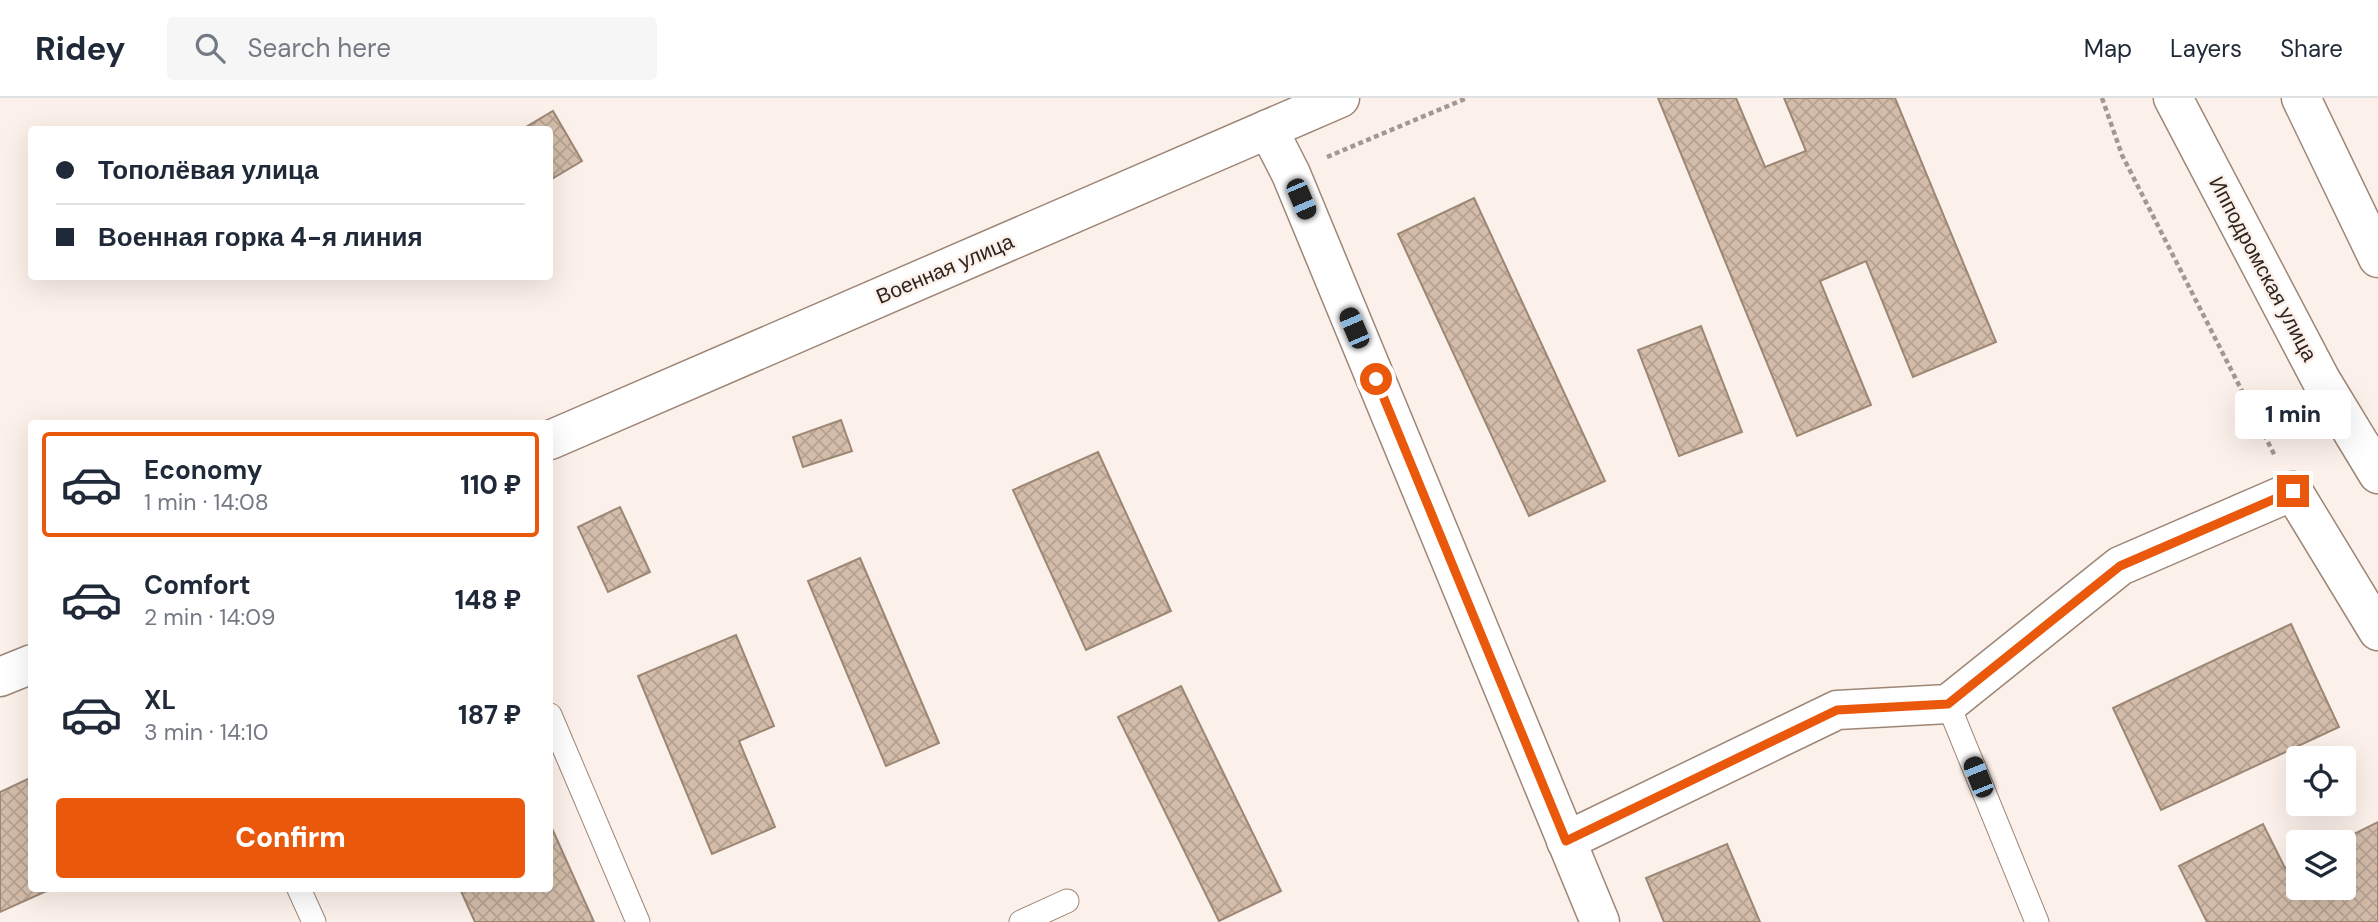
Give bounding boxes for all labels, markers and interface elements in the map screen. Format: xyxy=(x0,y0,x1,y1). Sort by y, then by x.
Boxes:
search box xyxy=(167,17,657,80)
text: Ridey xyxy=(35,27,125,70)
icon: search xyxy=(191,29,229,67)
text: Search here xyxy=(247,31,391,65)
text: Map xyxy=(2084,33,2132,64)
text: Layers xyxy=(2170,33,2242,64)
text: Share xyxy=(2280,33,2343,64)
text: Тополёвая улица xyxy=(98,153,319,187)
street label: Ипподромская улица xyxy=(2202,172,2324,367)
car xyxy=(1284,176,1319,222)
text: Военная горка 4-я линия xyxy=(98,220,423,254)
street label: Военная улица xyxy=(872,227,1018,311)
car xyxy=(1337,305,1372,351)
route start xyxy=(1360,363,1392,395)
callout: 1 min xyxy=(2235,390,2351,438)
text: 1 min xyxy=(2265,399,2321,429)
icon: car xyxy=(60,453,123,516)
text: Economy xyxy=(144,453,262,487)
text: 110 ₽ xyxy=(460,468,521,502)
route end xyxy=(2277,475,2309,507)
text: 1 min · 14:08 xyxy=(144,487,269,517)
icon: car xyxy=(60,568,123,631)
text: Comfort xyxy=(144,568,250,602)
text: 148 ₽ xyxy=(455,583,521,617)
text: 2 min · 14:09 xyxy=(144,602,275,632)
icon: car xyxy=(60,683,123,746)
text: XL xyxy=(144,683,176,717)
text: 187 ₽ xyxy=(458,698,521,732)
text: 3 min · 14:10 xyxy=(144,717,268,747)
map controls xyxy=(2286,746,2356,900)
button: locate xyxy=(2286,746,2356,816)
car xyxy=(1961,754,1996,800)
button: Confirm xyxy=(56,798,525,878)
button: layers xyxy=(2286,830,2356,900)

